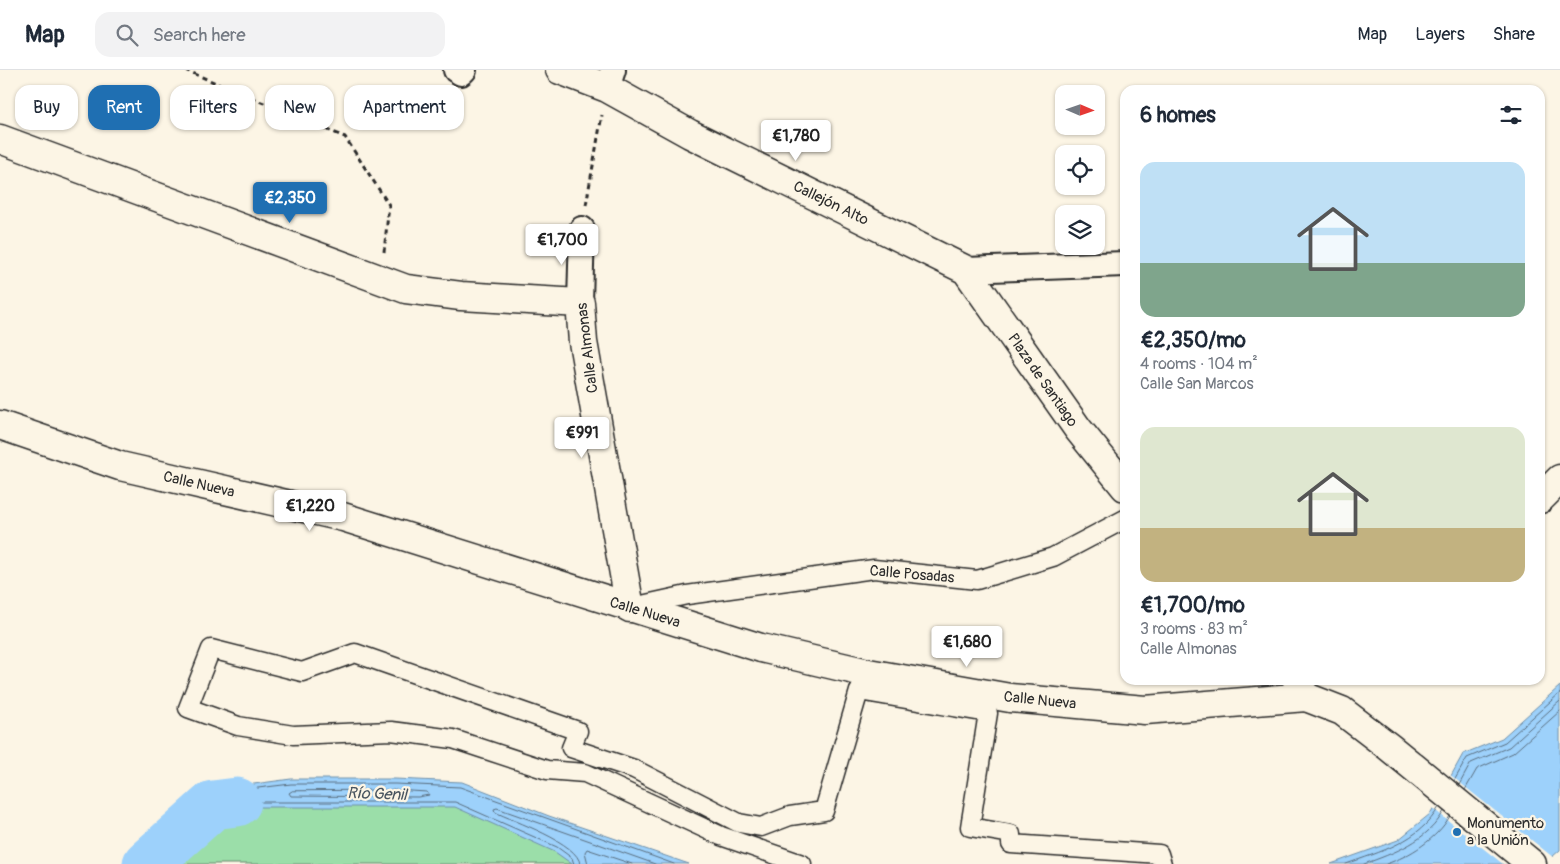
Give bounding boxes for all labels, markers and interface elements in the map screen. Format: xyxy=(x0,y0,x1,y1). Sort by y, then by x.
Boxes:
search box xyxy=(95,12,445,57)
text: Map xyxy=(25,20,65,49)
icon: search xyxy=(113,21,141,49)
text: Search here xyxy=(153,23,246,47)
text: Map xyxy=(1358,23,1387,46)
text: Layers xyxy=(1415,23,1465,46)
text: Share xyxy=(1493,23,1535,46)
chip: Buy xyxy=(15,85,78,130)
chip: Rent xyxy=(88,85,160,130)
chip: Filters xyxy=(170,85,255,130)
chip: New xyxy=(265,85,334,130)
chip: Apartment xyxy=(344,85,464,130)
north arrow xyxy=(1055,85,1105,135)
map controls xyxy=(1055,85,1105,255)
icon: filters xyxy=(1497,101,1525,129)
text: 6 homes xyxy=(1140,102,1216,129)
pin: €1,780 xyxy=(755,119,837,162)
text: €1,780 xyxy=(772,126,820,146)
button: locate xyxy=(1055,145,1105,195)
street label: Callejón Alto xyxy=(790,177,872,230)
pin: €2,350 xyxy=(249,182,331,224)
text: €2,350 xyxy=(264,188,316,208)
icon: home xyxy=(1288,194,1378,284)
button: layers xyxy=(1055,205,1105,255)
pin: €1,700 xyxy=(521,224,603,266)
text: €1,700 xyxy=(536,230,588,250)
street label: Calle Almonas xyxy=(573,301,602,394)
text: €2,350/mo xyxy=(1140,327,1246,354)
street label: Plaza de Santiago xyxy=(1003,330,1082,431)
text: 4 rooms · 104 m² xyxy=(1140,354,1258,374)
text: Calle San Marcos xyxy=(1140,374,1254,394)
pin: €991 xyxy=(552,416,612,459)
text: €991 xyxy=(565,423,599,443)
icon: home xyxy=(1288,459,1378,549)
street label: Calle Nueva xyxy=(161,467,237,502)
pin: €1,220 xyxy=(269,490,351,532)
text: €1,220 xyxy=(285,496,335,516)
street label: Calle Posadas xyxy=(869,561,955,588)
text: €1,700/mo xyxy=(1140,592,1245,619)
street label: Calle Nueva xyxy=(607,593,682,632)
text: 3 rooms · 83 m² xyxy=(1140,619,1248,639)
pin: €1,680 xyxy=(926,626,1008,668)
text: €1,680 xyxy=(942,632,992,652)
text: Calle Almonas xyxy=(1140,639,1237,659)
street label: Calle Nueva xyxy=(1003,687,1077,714)
water label: Río Genil xyxy=(347,783,409,805)
place label: Monumento a la Unión xyxy=(1467,814,1544,850)
marker: Monumento a la Unión xyxy=(1451,826,1463,838)

